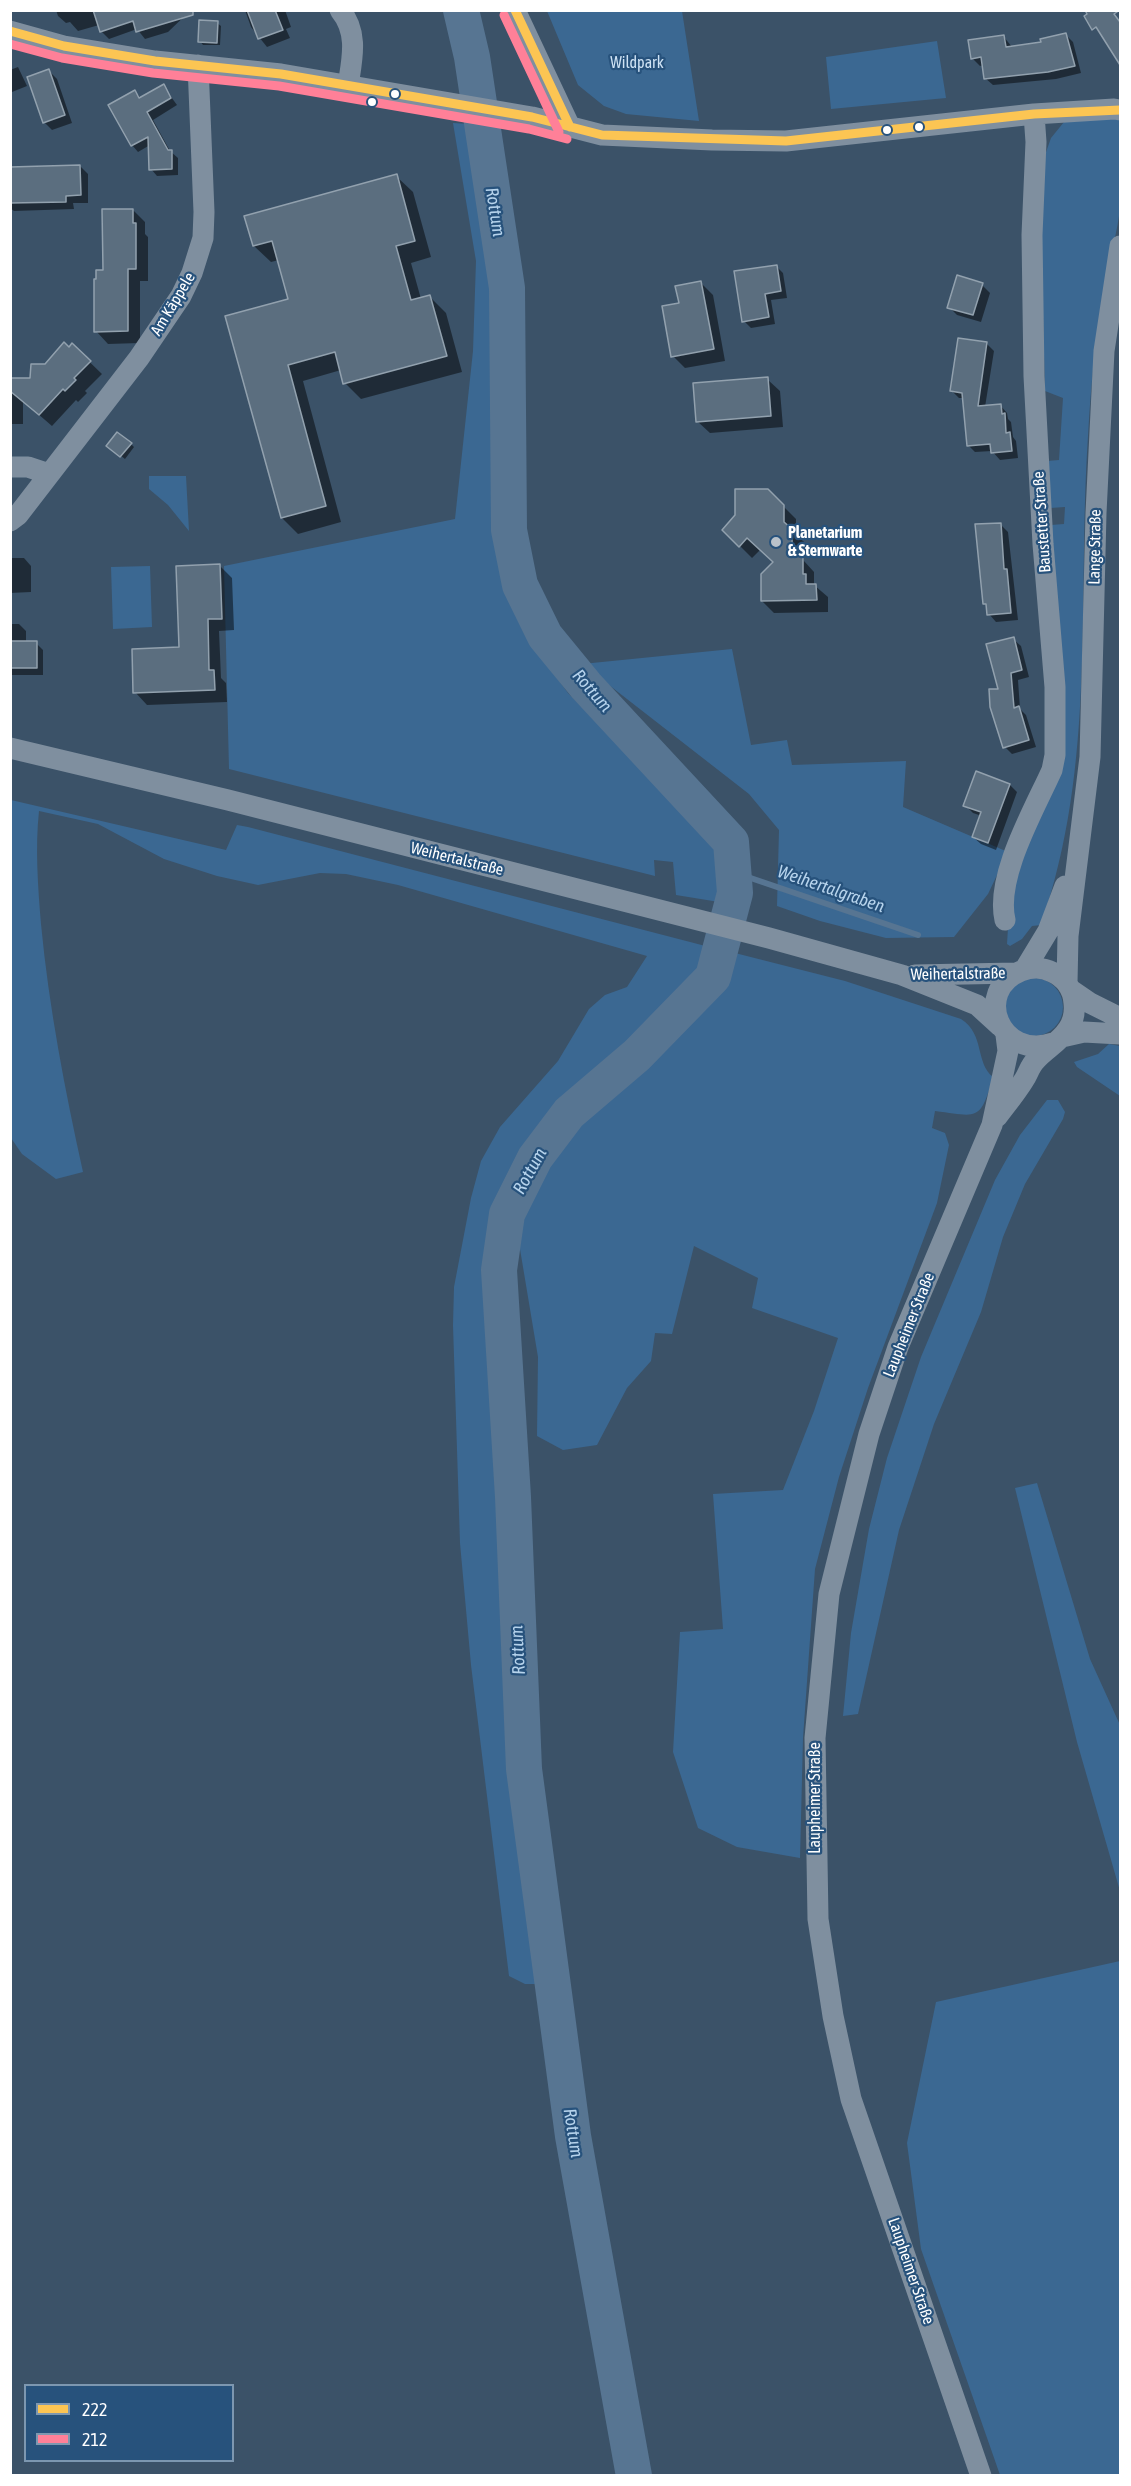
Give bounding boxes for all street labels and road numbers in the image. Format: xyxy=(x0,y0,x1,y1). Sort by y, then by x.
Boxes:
street label: Am Käppele xyxy=(147,269,199,339)
street label: Baustetter Straße xyxy=(1029,471,1055,573)
street label: Lange Straße xyxy=(1085,509,1105,585)
street label: Weihertalstraße xyxy=(409,838,505,880)
street label: Weihertalstraße xyxy=(910,964,1006,984)
street label: Laupheimer Straße xyxy=(879,1270,939,1380)
street label: Laupheimer Straße xyxy=(805,1742,825,1854)
street label: Laupheimer Straße xyxy=(884,2215,938,2327)

